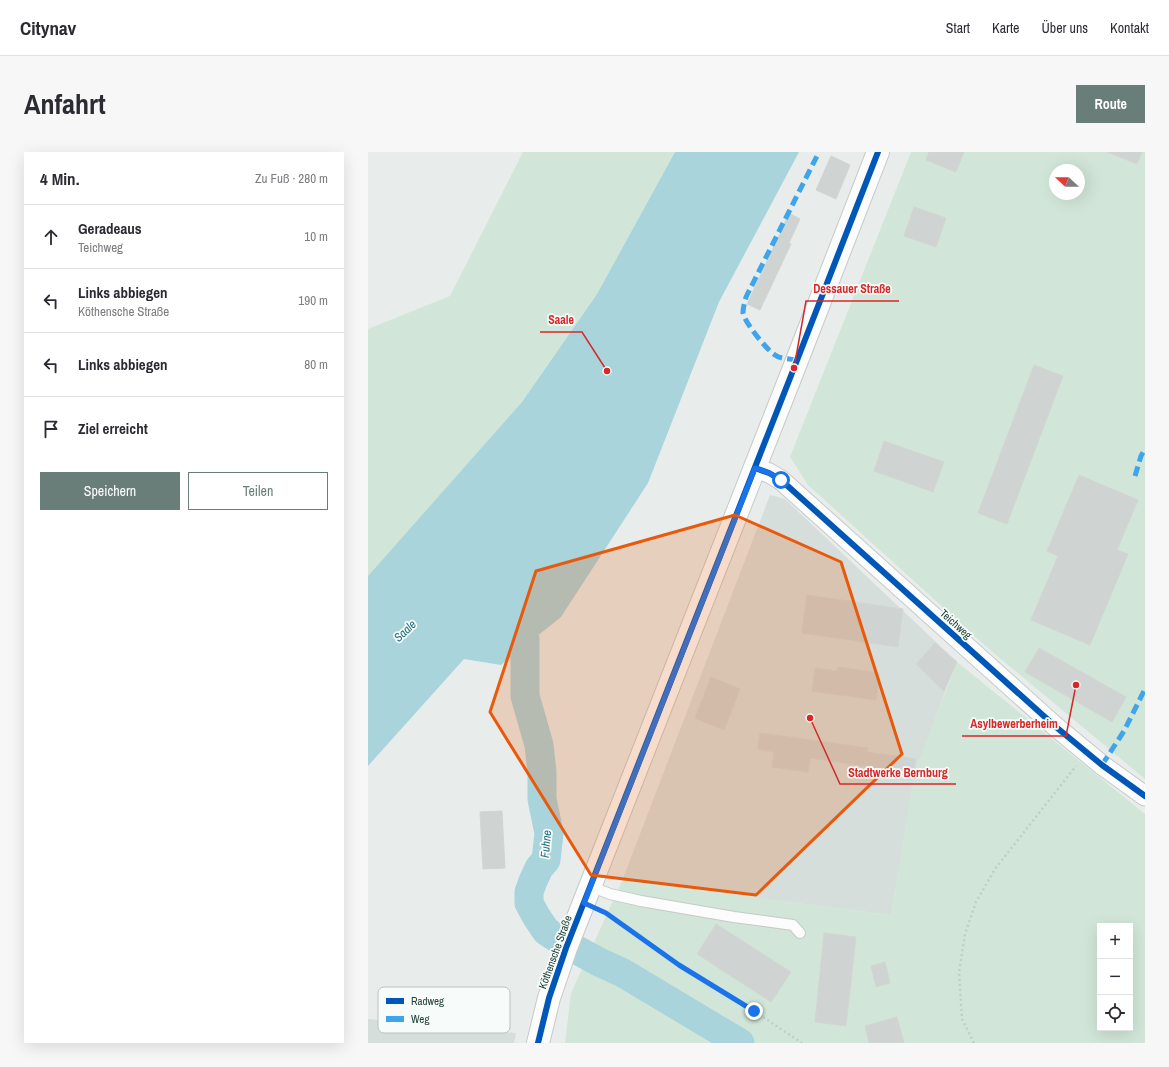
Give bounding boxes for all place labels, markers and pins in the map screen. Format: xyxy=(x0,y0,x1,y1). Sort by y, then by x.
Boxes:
callout: Dessauer Straße xyxy=(806,277,899,301)
callout: Saale xyxy=(540,308,582,332)
callout: Asylbewerberheim xyxy=(962,712,1066,736)
callout: Stadtwerke Bernburg xyxy=(840,760,956,784)

